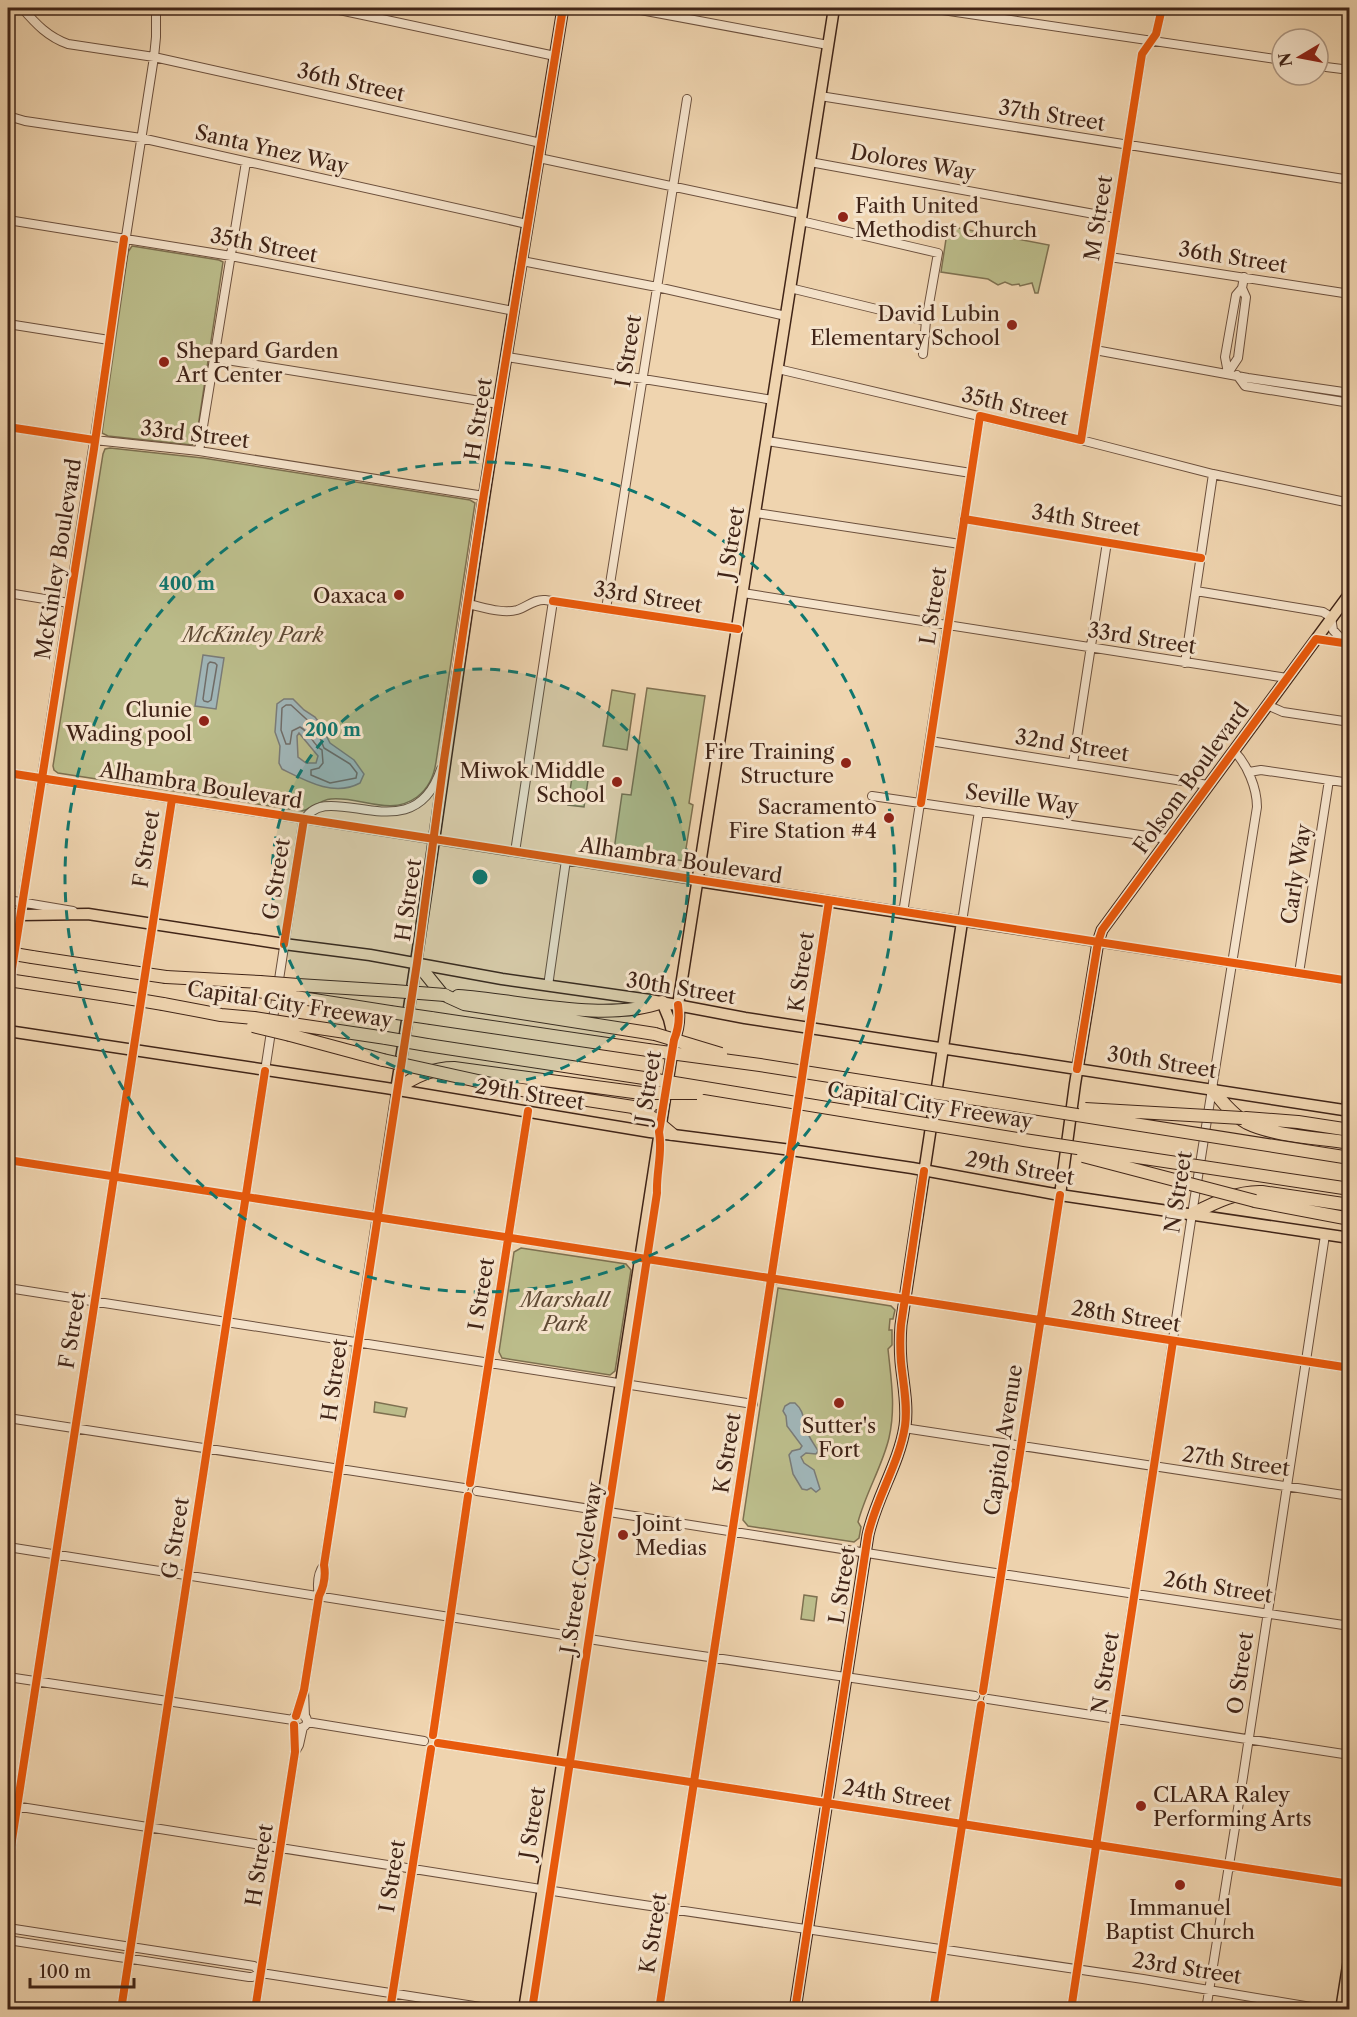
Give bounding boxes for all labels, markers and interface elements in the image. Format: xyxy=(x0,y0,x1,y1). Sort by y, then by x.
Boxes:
north arrow xyxy=(1270,27,1330,87)
text: N xyxy=(1274,51,1296,68)
street label: 36th Street xyxy=(295,57,408,107)
street label: 37th Street xyxy=(997,94,1108,136)
street label: Santa Ynez Way xyxy=(193,119,351,179)
street label: Dolores Way xyxy=(848,139,978,185)
street label: M Street xyxy=(1079,173,1117,263)
place label: Faith United Methodist Church xyxy=(855,193,1037,242)
marker: Faith United Methodist Church xyxy=(836,210,850,224)
street label: 35th Street xyxy=(208,222,320,268)
street label: 36th Street xyxy=(1177,236,1290,278)
place label: David Lubin Elementary School xyxy=(810,301,1000,350)
street label: I Street xyxy=(610,312,646,389)
marker: David Lubin Elementary School xyxy=(1005,318,1019,332)
place label: Shepard Garden Art Center xyxy=(175,338,339,387)
marker: Shepard Garden Art Center xyxy=(157,355,171,369)
street label: H Street xyxy=(459,375,497,462)
street label: 35th Street xyxy=(959,382,1071,431)
street label: 33rd Street xyxy=(139,415,251,453)
street label: McKinley Boulevard xyxy=(30,457,86,661)
street label: 34th Street xyxy=(1030,499,1143,541)
street label: J Street xyxy=(712,505,749,584)
street label: L Street xyxy=(915,565,952,647)
text: 400 m xyxy=(159,573,215,595)
street label: 33rd Street xyxy=(592,576,705,618)
place label: Oaxaca xyxy=(313,583,388,608)
marker: Oaxaca xyxy=(392,588,406,602)
street label: 33rd Street xyxy=(1086,617,1199,659)
park label: McKinley Park xyxy=(179,622,324,647)
place label: Clunie Wading pool xyxy=(65,697,192,746)
street label: Folsom Boulevard xyxy=(1128,698,1254,858)
marker: Clunie Wading pool xyxy=(197,714,211,728)
text: 200 m xyxy=(305,719,361,741)
street label: 32nd Street xyxy=(1013,724,1131,766)
place label: Fire Training Structure xyxy=(704,739,835,788)
street label: Alhambra Boulevard xyxy=(97,756,304,813)
marker: Fire Training Structure xyxy=(839,756,853,770)
place label: Miwok Middle School xyxy=(459,758,605,807)
marker: Miwok Middle School xyxy=(610,775,624,789)
street label: Seville Way xyxy=(964,779,1081,819)
place label: Sacramento Fire Station #4 xyxy=(728,794,877,843)
street label: F Street xyxy=(128,808,165,890)
marker: Sacramento Fire Station #4 xyxy=(882,811,896,825)
street label: Carly Way xyxy=(1276,822,1316,926)
street label: Alhambra Boulevard xyxy=(577,831,784,888)
street label: G Street xyxy=(257,836,295,921)
street label: H Street xyxy=(390,857,426,943)
centre of rings xyxy=(470,867,490,887)
street label: K Street xyxy=(783,930,819,1014)
street label: 30th Street xyxy=(624,967,738,1009)
street label: Capital City Freeway xyxy=(185,975,395,1033)
street label: 30th Street xyxy=(1105,1041,1219,1083)
street label: J Street xyxy=(629,1049,666,1128)
street label: 29th Street xyxy=(474,1073,587,1115)
street label: Capital City Freeway xyxy=(825,1076,1035,1134)
street label: 29th Street xyxy=(964,1146,1077,1190)
street label: N Street xyxy=(1159,1149,1197,1235)
street label: I Street xyxy=(463,1255,499,1332)
park label: Marshall Park xyxy=(518,1287,612,1336)
street label: F Street xyxy=(54,1289,91,1371)
street label: 28th Street xyxy=(1070,1295,1183,1337)
street label: H Street xyxy=(316,1337,352,1423)
street label: Capitol Avenue xyxy=(979,1363,1027,1517)
marker: Sutter's Fort xyxy=(832,1396,846,1410)
street label: K Street xyxy=(708,1411,746,1495)
place label: Sutter's Fort xyxy=(802,1413,876,1462)
street label: 27th Street xyxy=(1181,1441,1292,1481)
street label: J Street Cycleway xyxy=(555,1480,607,1659)
street label: G Street xyxy=(156,1495,194,1580)
place label: Joint Medias xyxy=(632,1511,707,1560)
marker: Joint Medias xyxy=(616,1528,630,1542)
street label: L Street xyxy=(824,1544,861,1626)
street label: 26th Street xyxy=(1162,1566,1275,1608)
street label: N Street xyxy=(1086,1630,1124,1716)
street label: O Street xyxy=(1222,1630,1258,1716)
street label: 24th Street xyxy=(841,1774,954,1816)
place label: CLARA Raley Performing Arts xyxy=(1153,1782,1312,1831)
street label: J Street xyxy=(513,1785,550,1864)
marker: CLARA Raley Performing Arts xyxy=(1134,1799,1148,1813)
street label: H Street xyxy=(240,1821,278,1908)
street label: I Street xyxy=(374,1837,410,1914)
marker: Immanuel Baptist Church xyxy=(1173,1878,1187,1892)
street label: K Street xyxy=(634,1891,672,1975)
place label: Immanuel Baptist Church xyxy=(1105,1895,1255,1944)
street label: 23rd Street xyxy=(1131,1947,1244,1989)
scale bar xyxy=(30,1951,134,1989)
text: 100 m xyxy=(39,1961,91,1983)

